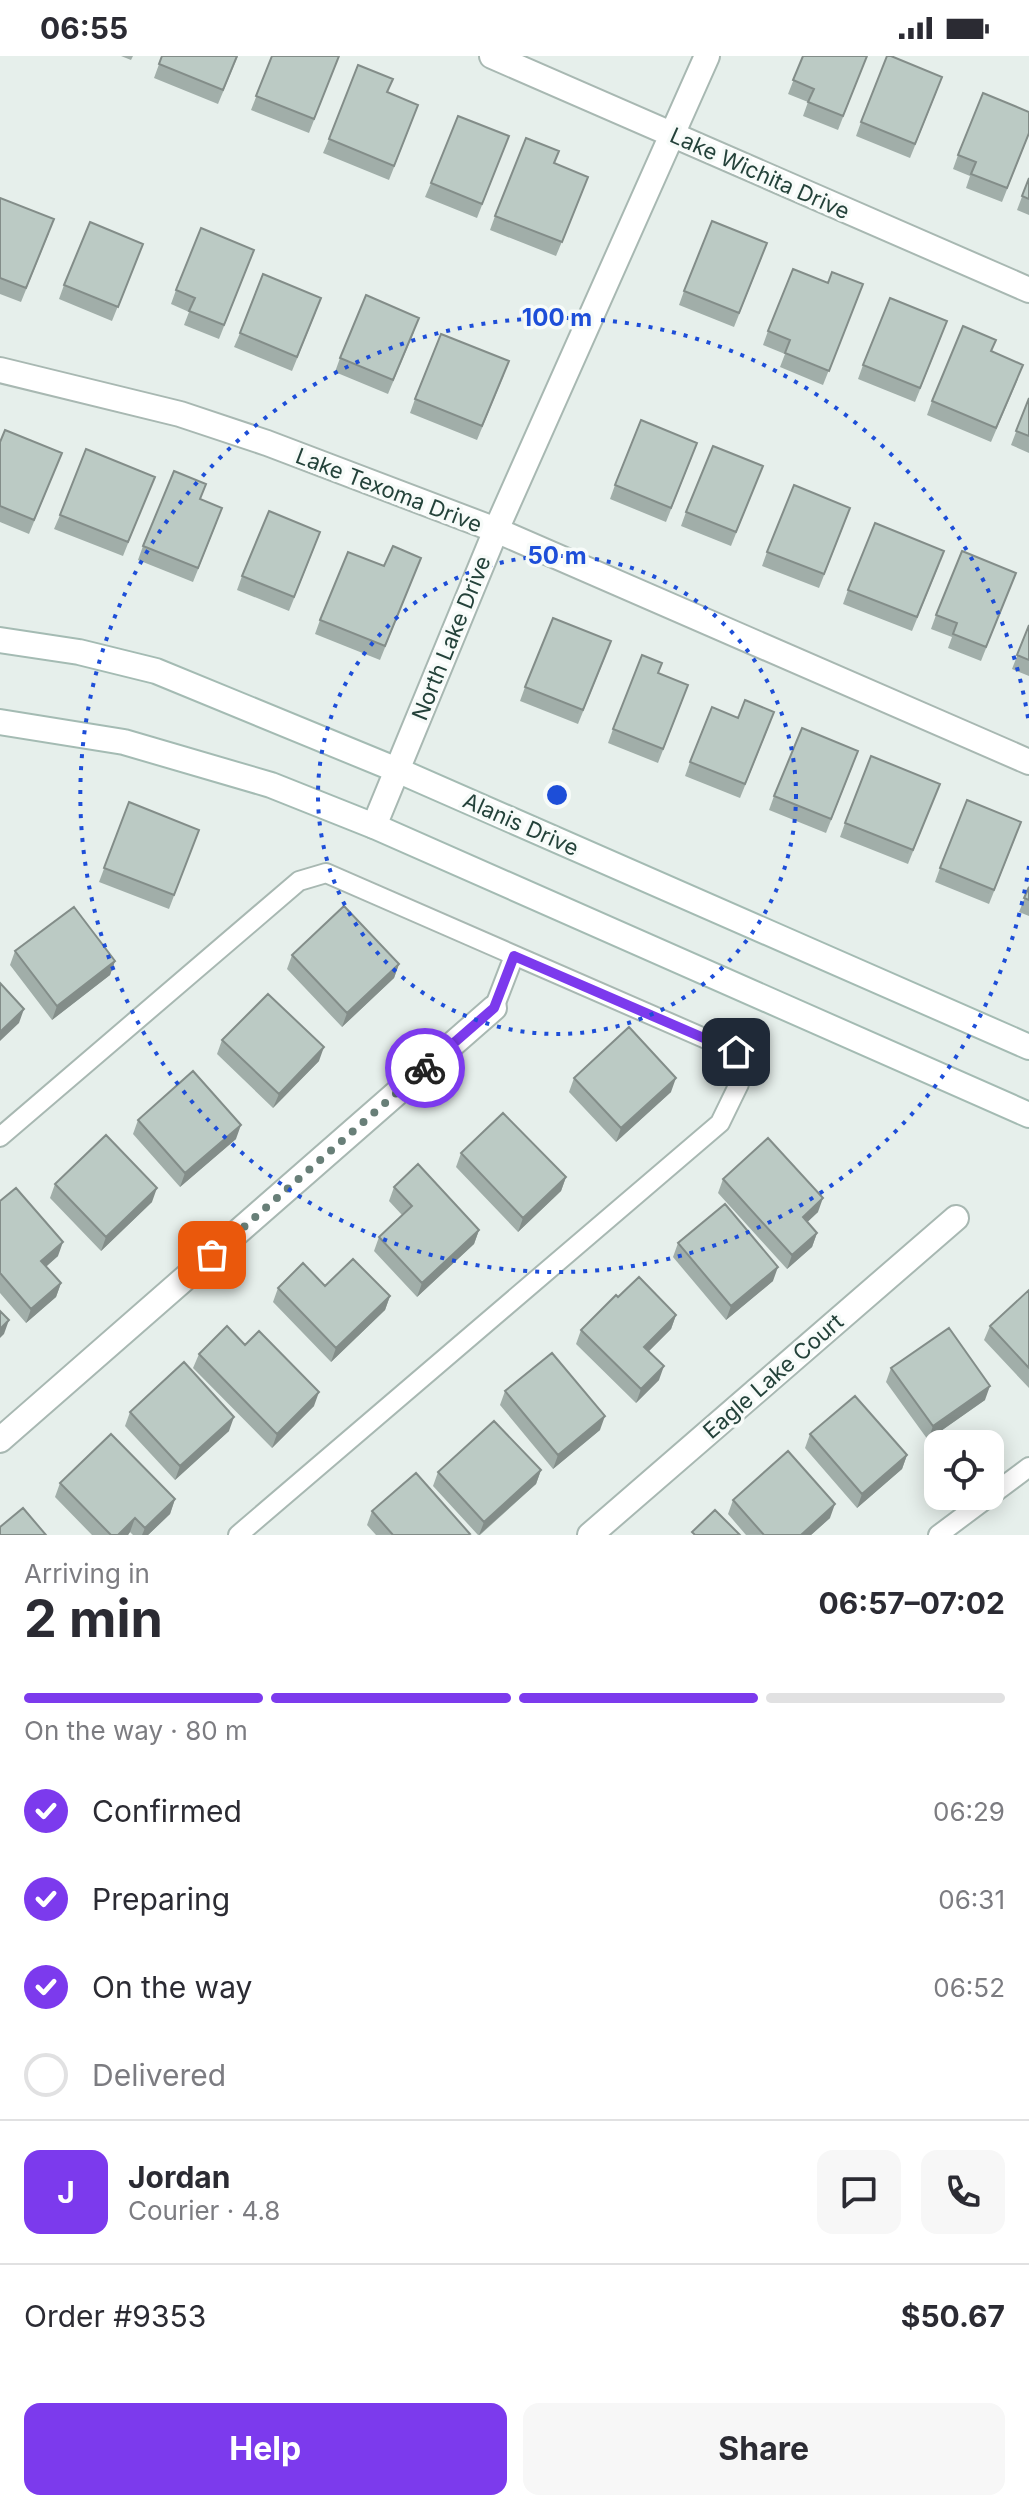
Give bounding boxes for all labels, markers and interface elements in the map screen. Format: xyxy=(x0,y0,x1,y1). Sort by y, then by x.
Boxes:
text: 06:55 xyxy=(40,10,128,46)
street label: Lake Wichita Drive xyxy=(666,122,854,224)
text: 100 m xyxy=(522,303,592,332)
street label: Lake Texoma Drive xyxy=(292,443,486,537)
text: 50 m xyxy=(527,541,587,570)
street label: North Lake Drive xyxy=(406,552,496,724)
centre of rings xyxy=(543,781,571,809)
street label: Alanis Drive xyxy=(459,787,583,861)
pin xyxy=(702,1018,770,1086)
courier xyxy=(385,1028,465,1108)
icon: home xyxy=(714,1030,758,1074)
icon: bike xyxy=(403,1046,447,1090)
pin xyxy=(178,1221,246,1289)
icon: bag xyxy=(190,1233,234,1277)
street label: Eagle Lake Court xyxy=(698,1308,848,1444)
map controls xyxy=(924,1430,1004,1510)
button: locate xyxy=(924,1430,1004,1510)
text: Arriving in xyxy=(24,1558,150,1589)
text: 06:57–07:02 xyxy=(818,1585,1005,1621)
text: 2 min xyxy=(24,1587,163,1650)
text: On the way · 80 m xyxy=(24,1715,248,1746)
icon: check xyxy=(24,1789,68,1833)
text: Confirmed xyxy=(92,1793,242,1829)
text: 06:29 xyxy=(933,1796,1005,1827)
icon: check xyxy=(24,1877,68,1921)
text: Preparing xyxy=(92,1881,230,1917)
text: 06:31 xyxy=(938,1884,1005,1915)
icon: check xyxy=(24,1965,68,2009)
text: On the way xyxy=(92,1969,252,2005)
text: 06:52 xyxy=(933,1972,1005,2003)
text: Delivered xyxy=(92,2057,226,2093)
button: chat xyxy=(817,2150,901,2234)
button: phone xyxy=(921,2150,1005,2234)
text: Jordan xyxy=(128,2159,230,2195)
text: J xyxy=(57,2174,75,2210)
text: Courier · 4.8 xyxy=(128,2195,280,2226)
text: Order #9353 xyxy=(24,2298,206,2334)
text: $50.67 xyxy=(901,2298,1005,2334)
button: Help xyxy=(24,2403,507,2495)
button: Share xyxy=(523,2403,1005,2495)

